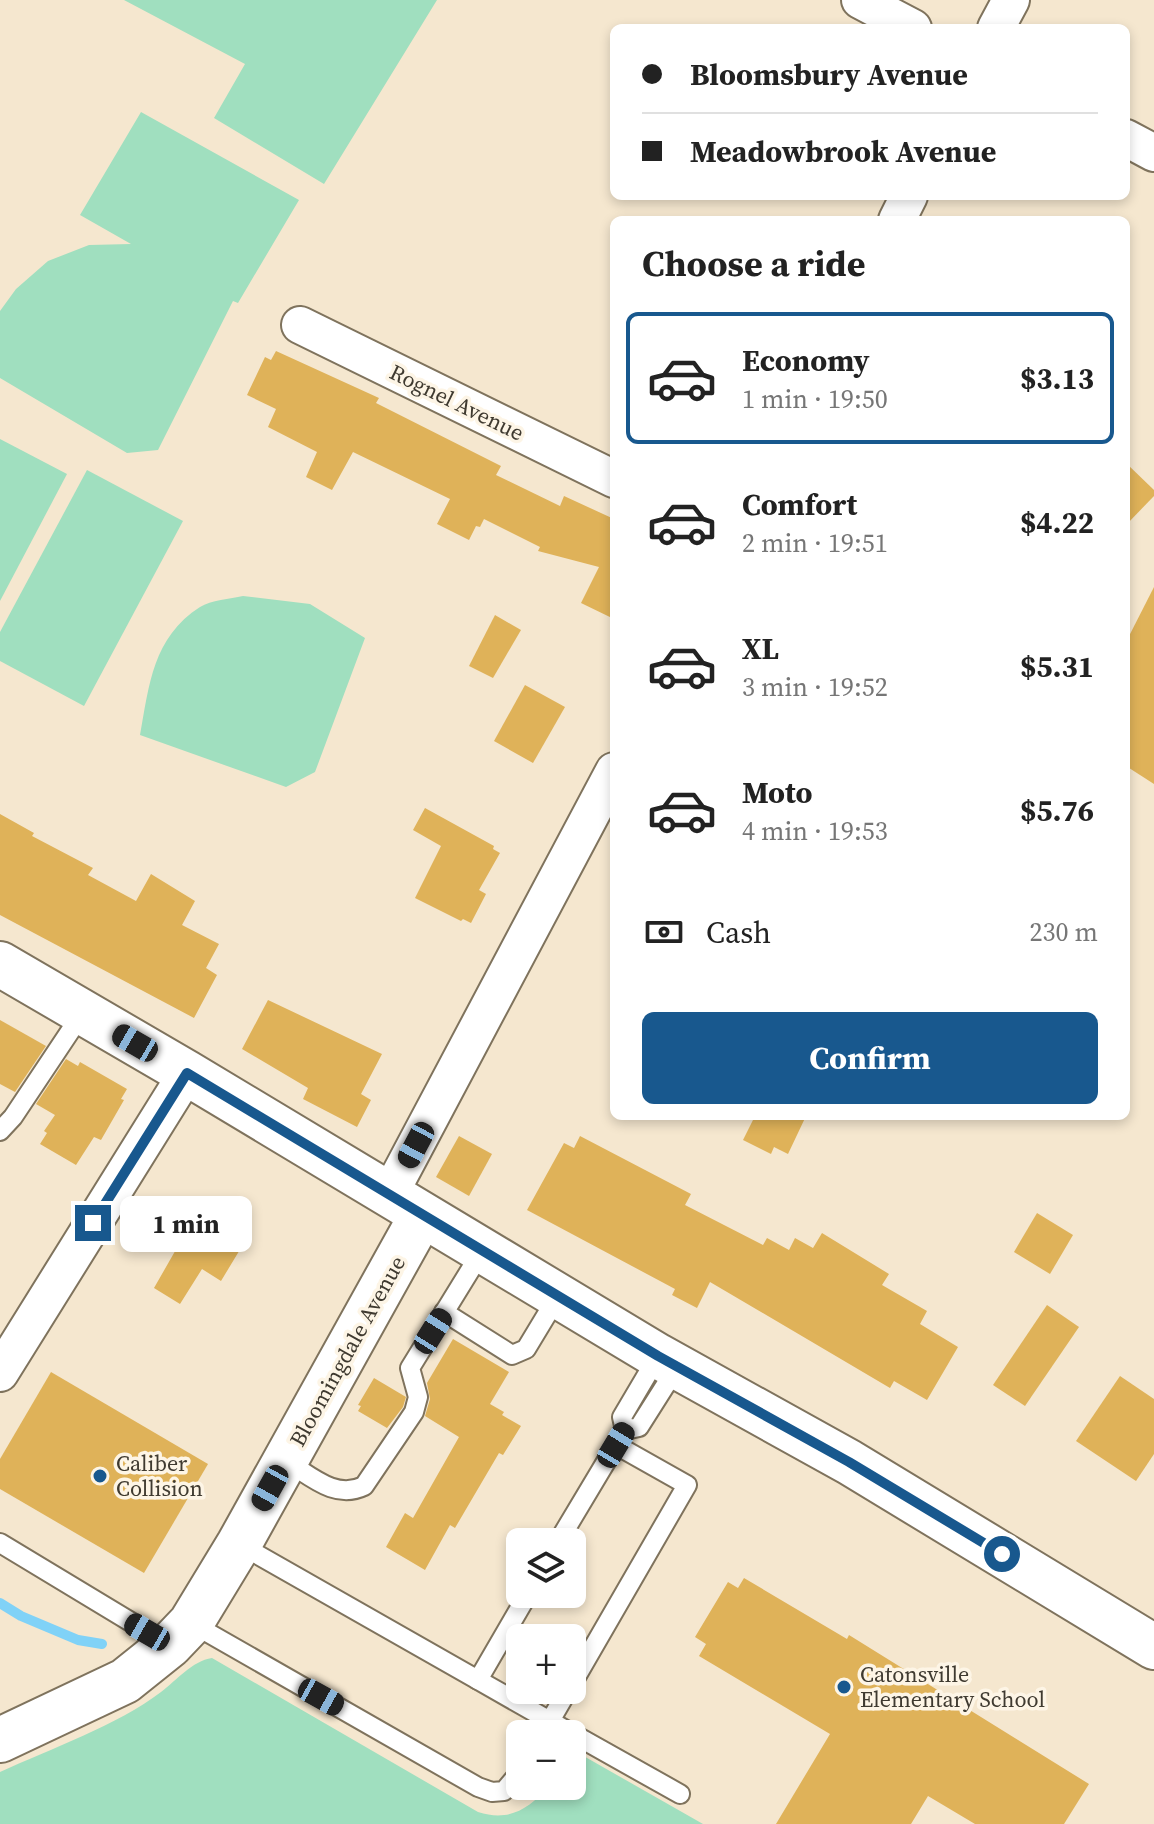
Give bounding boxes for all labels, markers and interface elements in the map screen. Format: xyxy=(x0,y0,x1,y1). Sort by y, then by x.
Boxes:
text: Bloomsbury Avenue xyxy=(690,54,968,95)
text: Meadowbrook Avenue xyxy=(690,131,996,172)
text: Choose a ride xyxy=(642,239,865,288)
text: Economy xyxy=(742,340,870,381)
icon: car xyxy=(646,342,718,414)
street label: Rognel Avenue xyxy=(385,357,529,447)
text: $3.13 xyxy=(1020,358,1094,399)
text: 1 min · 19:50 xyxy=(742,381,888,417)
text: Comfort xyxy=(742,484,857,525)
icon: car xyxy=(646,486,718,558)
text: $4.22 xyxy=(1020,502,1094,543)
text: 2 min · 19:51 xyxy=(742,525,888,561)
text: XL xyxy=(742,628,779,669)
icon: car xyxy=(646,630,718,702)
text: $5.31 xyxy=(1020,646,1094,687)
text: 3 min · 19:52 xyxy=(742,669,888,705)
text: Moto xyxy=(742,772,813,813)
icon: car xyxy=(646,774,718,846)
text: $5.76 xyxy=(1020,790,1094,831)
text: 4 min · 19:53 xyxy=(742,813,888,849)
icon: cash xyxy=(642,910,686,954)
text: Cash xyxy=(706,912,771,953)
text: 230 m xyxy=(1030,914,1098,950)
button: Confirm xyxy=(642,1012,1098,1104)
car xyxy=(108,1021,162,1065)
car xyxy=(394,1118,438,1172)
callout: 1 min xyxy=(121,1195,253,1251)
route end xyxy=(75,1205,111,1241)
text: 1 min xyxy=(152,1206,220,1242)
street label: Bloomingdale Avenue xyxy=(282,1250,412,1452)
car xyxy=(410,1304,456,1358)
car xyxy=(593,1418,639,1472)
place label: Caliber Collision xyxy=(116,1448,203,1503)
car xyxy=(248,1461,292,1515)
marker: Caliber Collision xyxy=(91,1467,109,1485)
map controls xyxy=(506,1528,586,1800)
button: layers xyxy=(506,1528,586,1608)
route start xyxy=(984,1536,1020,1572)
car xyxy=(120,1610,174,1654)
button: + xyxy=(506,1624,586,1704)
place label: Catonsville Elementary School xyxy=(860,1659,1045,1714)
car xyxy=(294,1675,348,1719)
marker: Catonsville Elementary School xyxy=(835,1678,853,1696)
button: − xyxy=(506,1720,586,1800)

